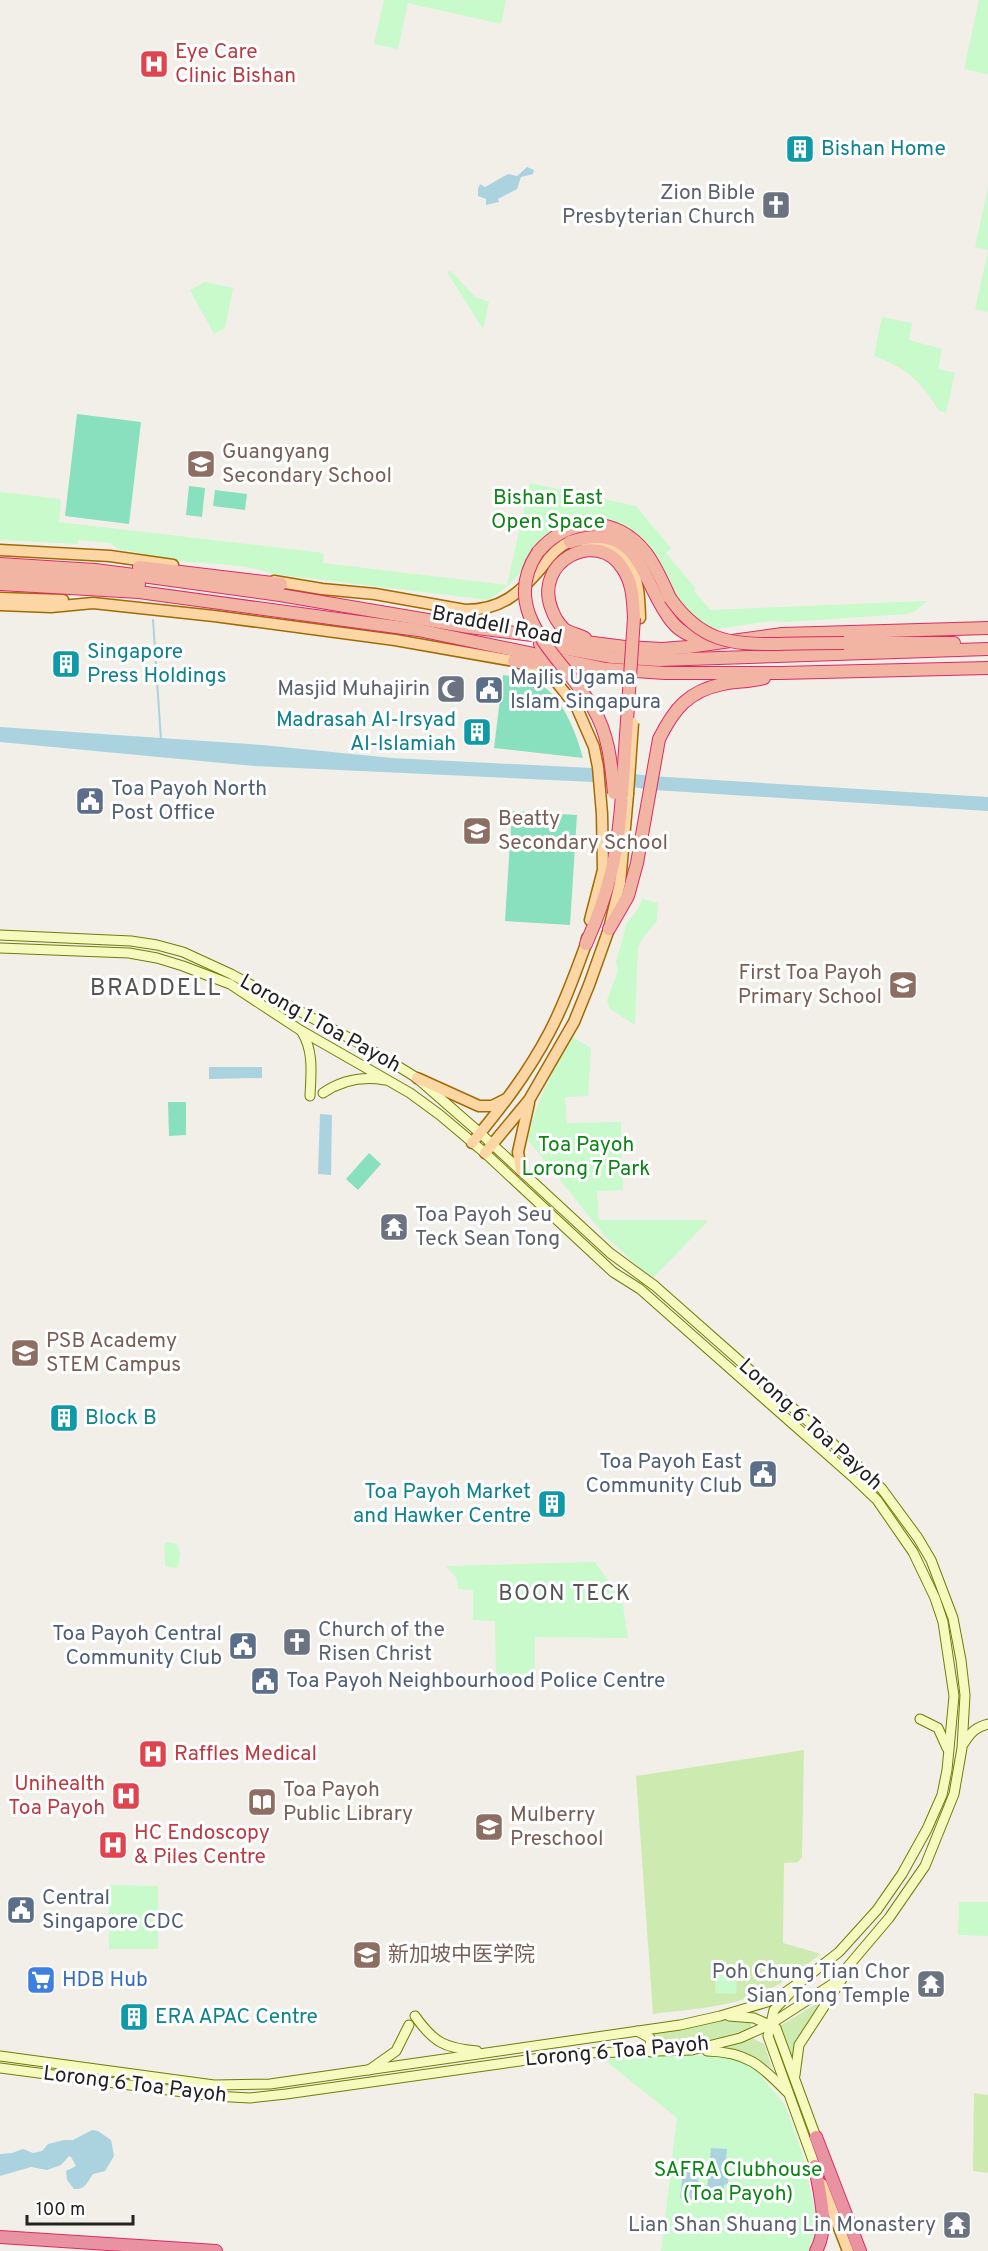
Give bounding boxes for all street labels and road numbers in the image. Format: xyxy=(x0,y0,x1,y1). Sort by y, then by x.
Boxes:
street label: Braddell Road xyxy=(429,600,565,652)
street label: Lorong 1 Toa Payoh xyxy=(235,969,405,1079)
street label: Lorong 6 Toa Payoh xyxy=(732,1353,888,1497)
street label: Lorong 6 Toa Payoh xyxy=(524,2030,710,2074)
street label: Lorong 6 Toa Payoh xyxy=(42,2060,228,2110)

